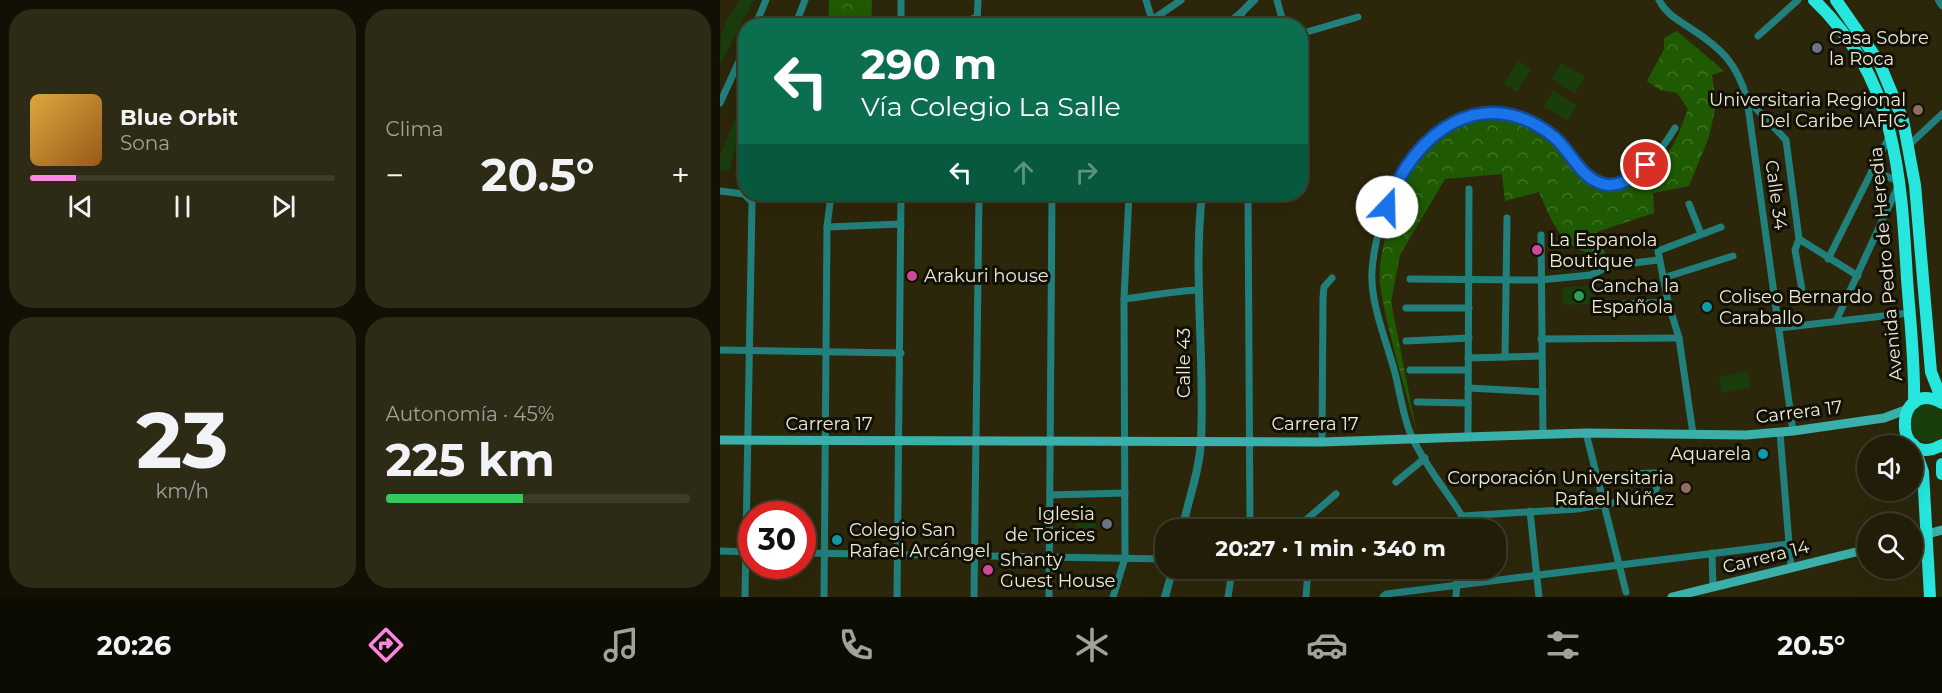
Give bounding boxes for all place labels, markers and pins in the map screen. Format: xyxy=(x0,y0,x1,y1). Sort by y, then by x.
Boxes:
place label: Casa Sobre la Roca xyxy=(1829,27,1929,70)
marker: Casa Sobre la Roca xyxy=(1810,41,1824,55)
place label: Universitaria Regional Del Caribe IAFIC xyxy=(1709,89,1906,132)
marker: Universitaria Regional Del Caribe IAFIC xyxy=(1911,103,1925,117)
pin xyxy=(1620,139,1671,190)
place label: La Espanola Boutique xyxy=(1549,229,1657,272)
marker: La Espanola Boutique xyxy=(1530,243,1544,257)
place label: Arakuri house xyxy=(924,265,1049,287)
marker: Arakuri house xyxy=(905,269,919,283)
place label: Cancha la Española xyxy=(1591,275,1679,318)
place label: Coliseo Bernardo Caraballo xyxy=(1719,286,1873,329)
marker: Cancha la Española xyxy=(1572,289,1586,303)
marker: Coliseo Bernardo Caraballo xyxy=(1700,300,1714,314)
place label: Aquarela xyxy=(1670,443,1751,465)
marker: Aquarela xyxy=(1756,447,1770,461)
place label: Corporación Universitaria Rafael Núñez xyxy=(1447,467,1674,510)
marker: Corporación Universitaria Rafael Núñez xyxy=(1679,481,1693,495)
place label: Iglesia de Torices xyxy=(1005,503,1095,546)
marker: Iglesia de Torices xyxy=(1100,517,1114,531)
place label: Colegio San Rafael Arcángel xyxy=(849,519,990,562)
marker: Colegio San Rafael Arcángel xyxy=(830,533,844,547)
place label: Shanty Guest House xyxy=(1000,549,1115,592)
marker: Shanty Guest House xyxy=(981,563,995,577)

